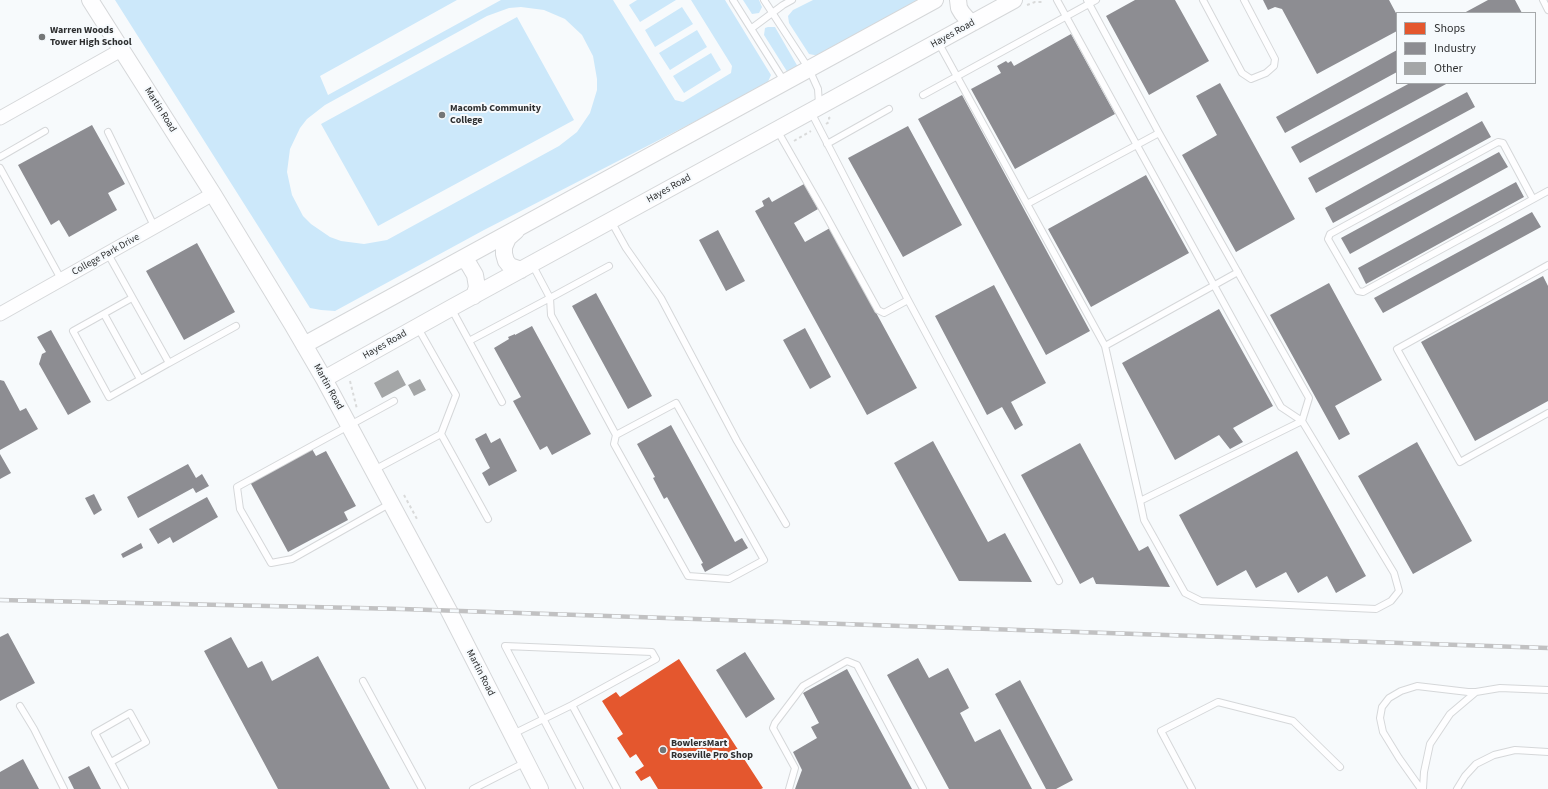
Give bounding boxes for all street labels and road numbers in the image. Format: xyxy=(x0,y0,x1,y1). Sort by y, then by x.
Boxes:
street label: Hayes Road xyxy=(929,17,977,51)
street label: Martin Road xyxy=(142,85,178,135)
street label: Hayes Road xyxy=(645,172,693,206)
street label: College Park Drive xyxy=(70,231,142,279)
street label: Hayes Road xyxy=(361,328,409,362)
street label: Martin Road xyxy=(310,362,346,412)
street label: Martin Road xyxy=(463,648,497,698)

